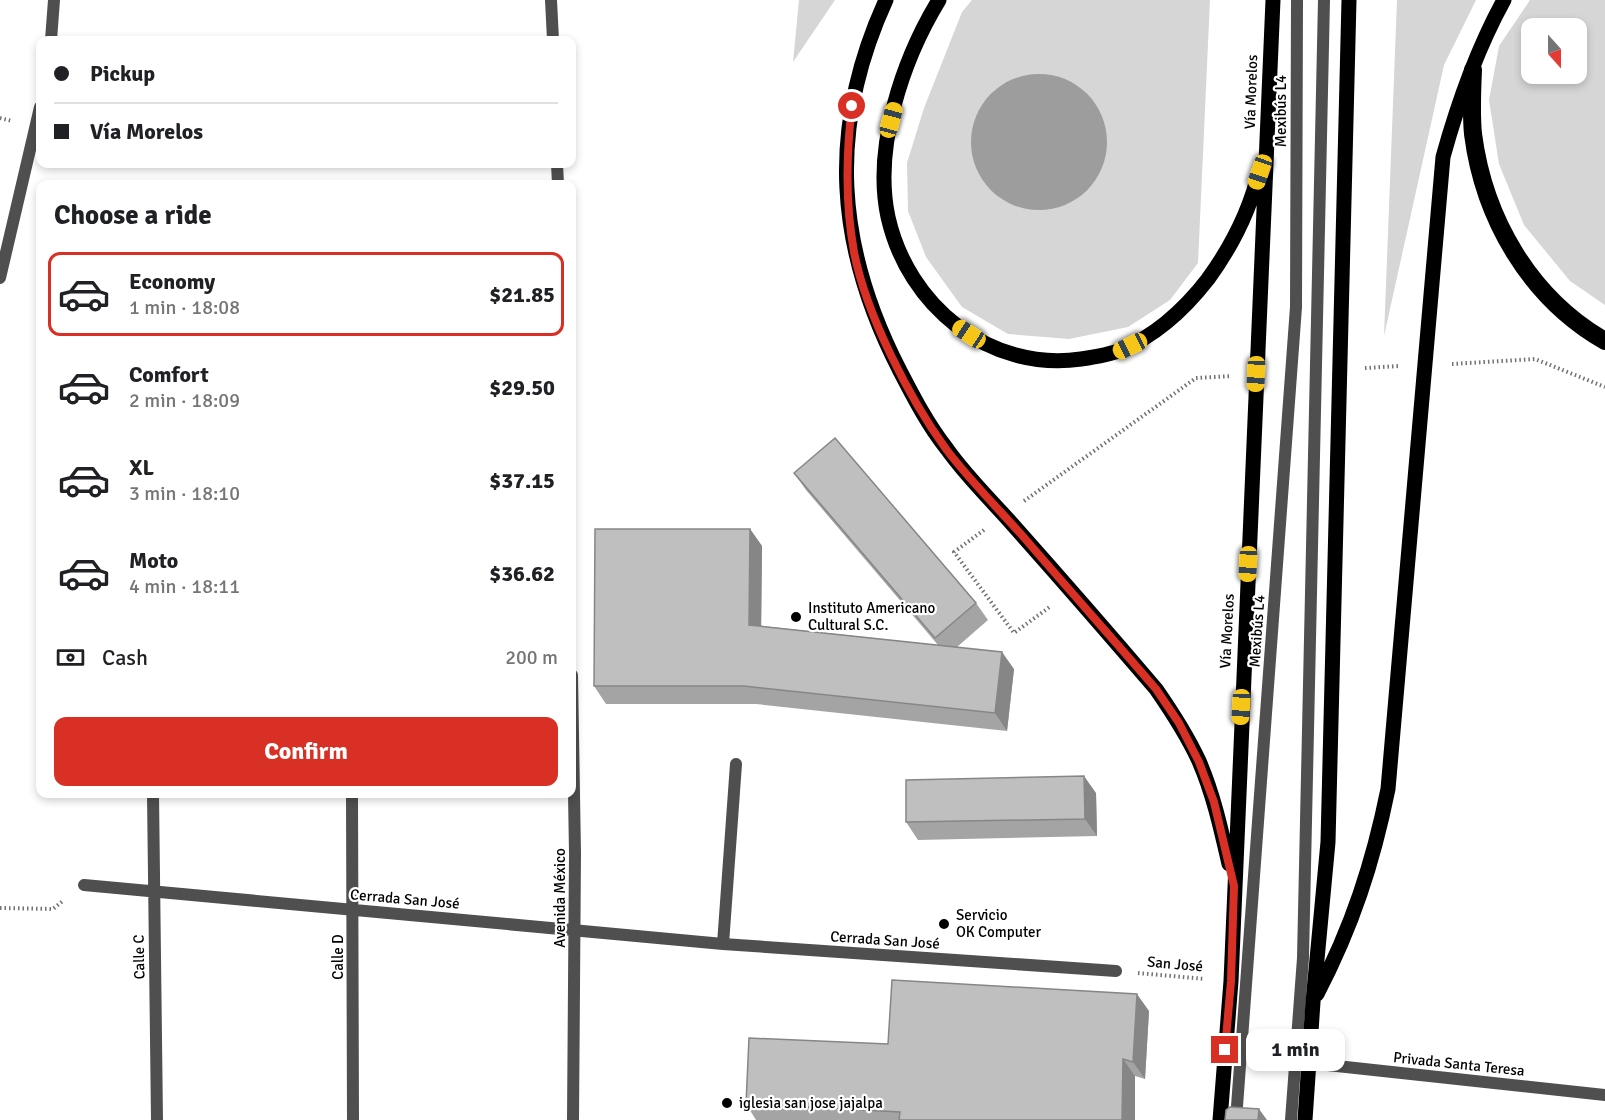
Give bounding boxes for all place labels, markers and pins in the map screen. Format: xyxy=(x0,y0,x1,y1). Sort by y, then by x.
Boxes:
place label: Instituto Americano Cultural S.C. xyxy=(808,599,936,634)
marker: Instituto Americano Cultural S.C. xyxy=(789,610,803,624)
place label: Servicio OK Computer xyxy=(956,906,1042,941)
marker: Servicio OK Computer xyxy=(937,917,951,931)
place label: iglesia san jose jajalpa xyxy=(739,1094,883,1112)
marker: iglesia san jose jajalpa xyxy=(720,1096,734,1110)

